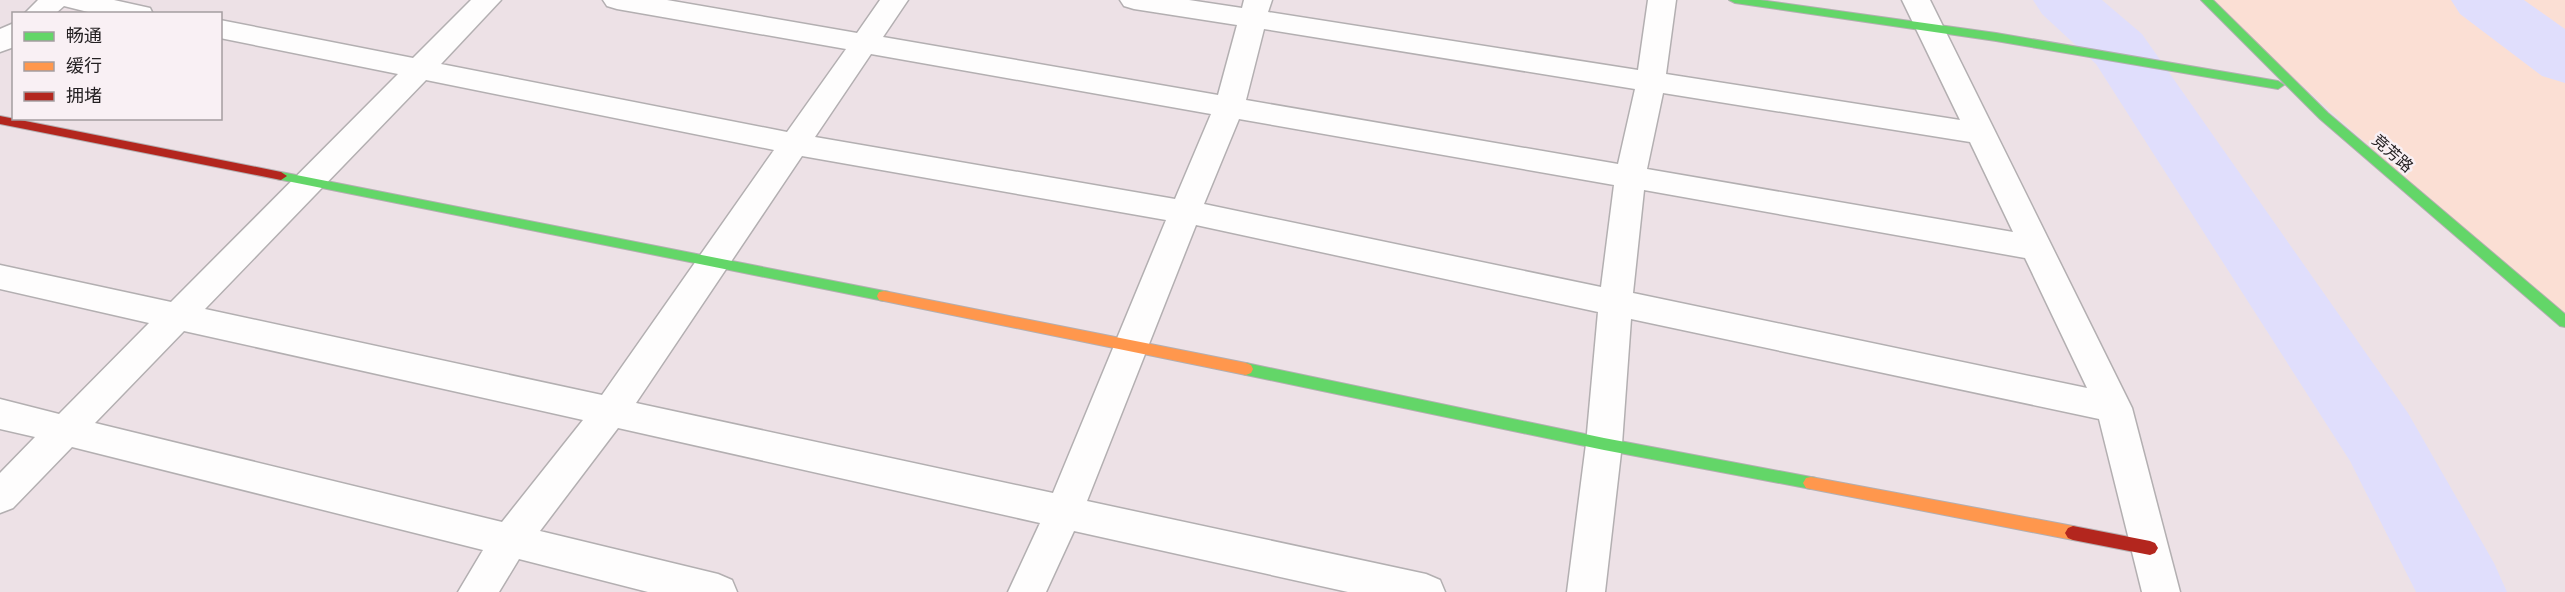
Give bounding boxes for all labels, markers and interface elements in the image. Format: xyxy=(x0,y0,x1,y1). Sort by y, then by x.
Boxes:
legend xyxy=(12,12,222,120)
text: 畅通 xyxy=(66,24,102,47)
text: 缓行 xyxy=(66,54,102,77)
text: 拥堵 xyxy=(66,84,102,107)
street label: 竞芳路 xyxy=(2368,130,2418,176)

